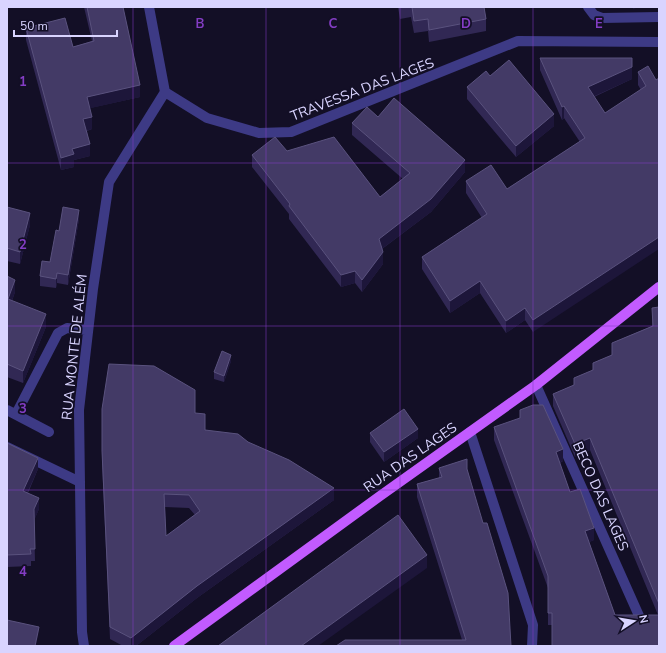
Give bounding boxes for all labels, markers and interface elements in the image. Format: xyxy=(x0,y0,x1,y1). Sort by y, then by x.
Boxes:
scale bar xyxy=(14,12,117,38)
text: B xyxy=(196,15,205,33)
text: C xyxy=(329,15,338,33)
text: D xyxy=(461,15,471,33)
text: E xyxy=(595,15,603,33)
text: 50 m xyxy=(20,18,48,34)
street label: TRAVESSA DAS LAGES xyxy=(288,53,437,126)
text: 1 xyxy=(19,73,27,91)
text: 2 xyxy=(19,236,27,254)
street label: RUA MONTE DE ALÉM xyxy=(57,273,92,421)
text: 3 xyxy=(19,400,27,418)
street label: RUA DAS LAGES xyxy=(360,418,461,497)
street label: BECO DAS LAGES xyxy=(568,439,633,554)
text: 4 xyxy=(19,563,27,581)
north arrow xyxy=(614,601,654,641)
text: N xyxy=(635,613,651,625)

